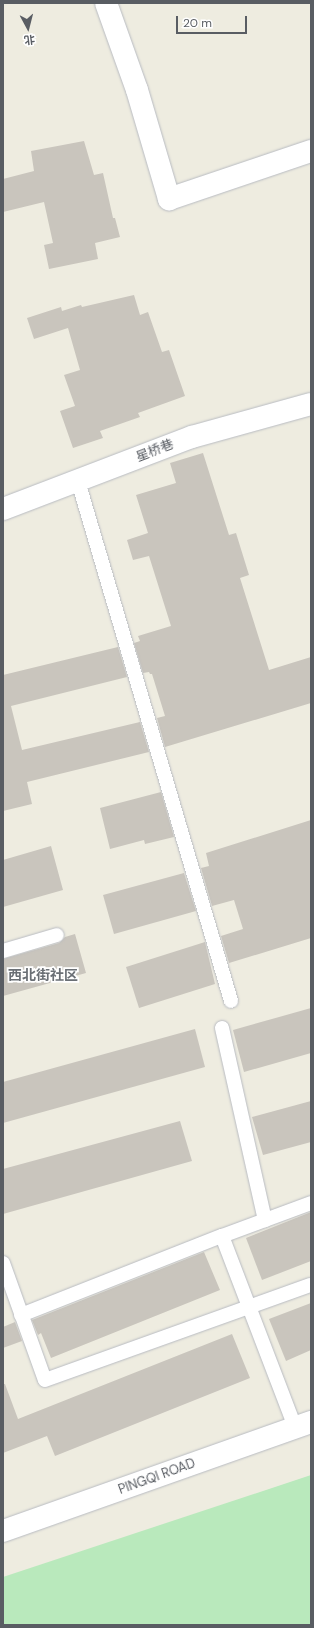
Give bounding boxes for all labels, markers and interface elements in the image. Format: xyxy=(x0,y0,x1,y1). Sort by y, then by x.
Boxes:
north arrow xyxy=(8,8,48,48)
scale bar xyxy=(178,8,249,34)
text: 20 m xyxy=(183,15,212,31)
text: 北 xyxy=(23,32,36,48)
street label: 星桥巷 xyxy=(134,437,176,465)
district label: 西北街社区 xyxy=(8,967,78,983)
street label: PINGQI ROAD xyxy=(116,1456,198,1498)

